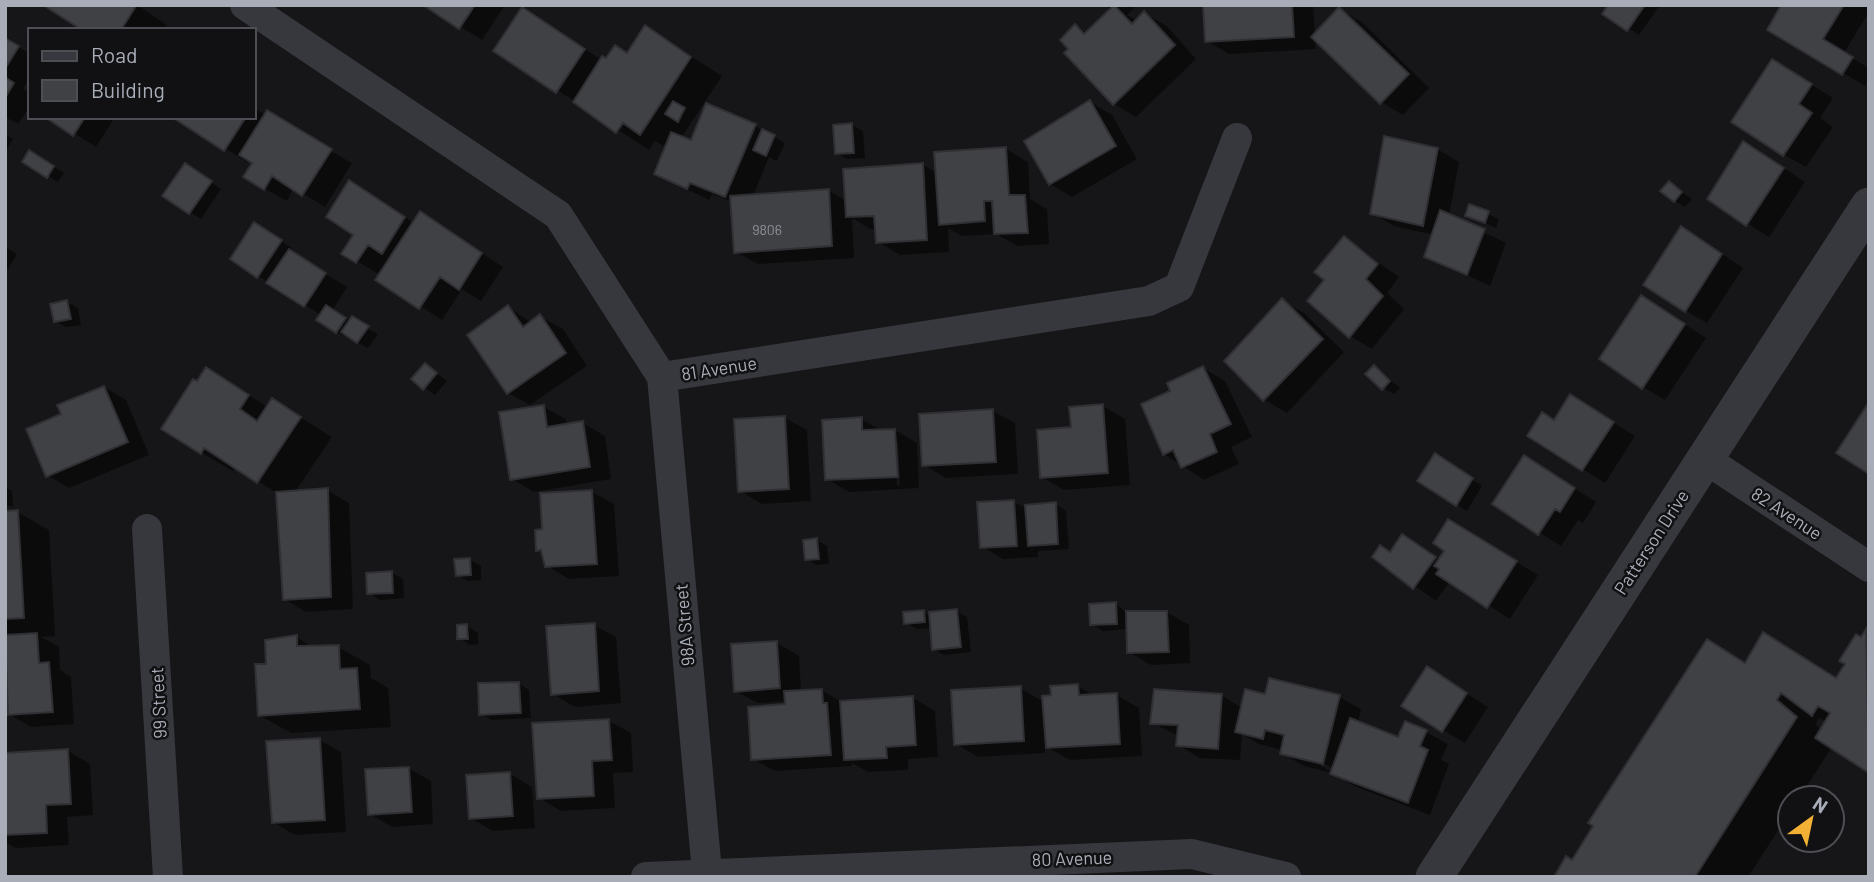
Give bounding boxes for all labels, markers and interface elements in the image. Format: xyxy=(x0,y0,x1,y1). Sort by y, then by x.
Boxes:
legend xyxy=(28,28,256,119)
text: Road xyxy=(91,42,137,67)
text: Building xyxy=(91,77,165,102)
house number: 9806 xyxy=(752,221,782,238)
street label: 81 Avenue xyxy=(680,351,758,385)
street label: 82 Avenue xyxy=(1748,482,1826,544)
street label: Patterson Drive xyxy=(1609,485,1693,599)
street label: 98A Street xyxy=(669,583,699,667)
street label: 99 Street xyxy=(145,667,171,739)
north arrow xyxy=(1776,784,1846,854)
text: N xyxy=(1809,791,1832,817)
street label: 80 Avenue xyxy=(1031,846,1113,870)

